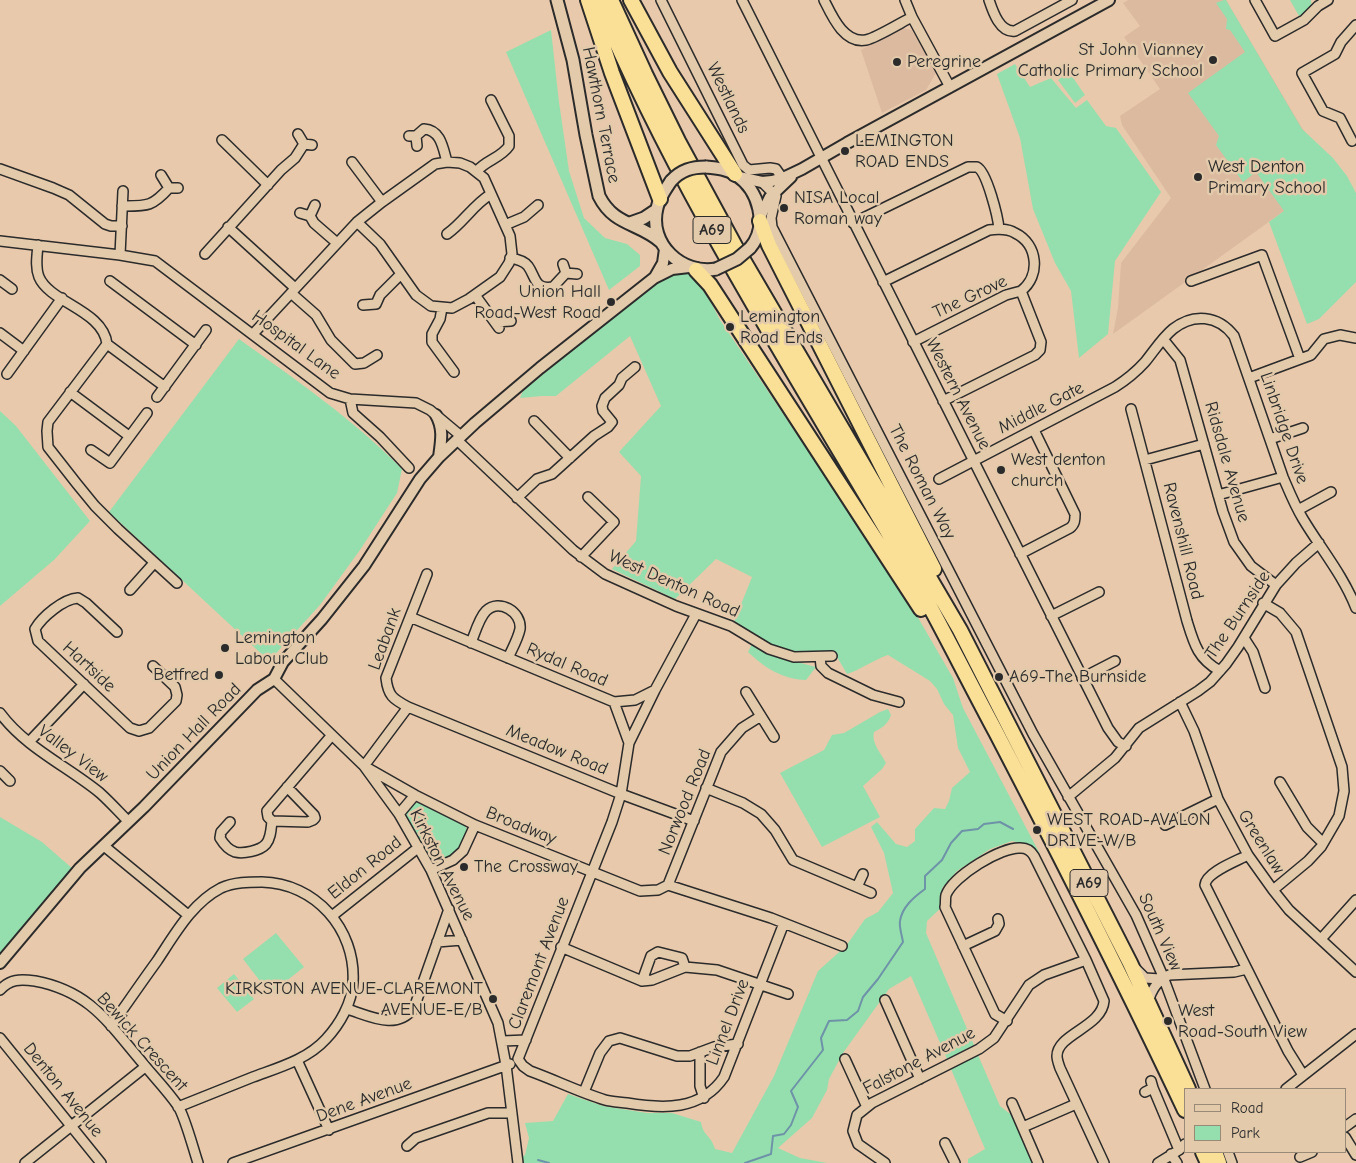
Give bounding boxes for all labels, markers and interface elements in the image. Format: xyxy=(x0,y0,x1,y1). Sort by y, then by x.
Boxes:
place label: St John Vianney Catholic Primary School xyxy=(1018,39,1203,82)
street label: Hawthorn Terrace xyxy=(577,45,625,185)
place label: Peregrine xyxy=(907,51,981,73)
marker: St John Vianney Catholic Primary School xyxy=(1207,54,1219,66)
marker: Peregrine xyxy=(891,56,903,68)
street label: Westlands xyxy=(702,59,754,137)
place label: LEMINGTON ROAD ENDS xyxy=(855,130,954,172)
marker: LEMINGTON ROAD ENDS xyxy=(839,145,851,157)
place label: West Denton Primary School xyxy=(1208,156,1326,198)
marker: West Denton Primary School xyxy=(1192,171,1204,183)
place label: NISA Local Roman way xyxy=(794,187,882,230)
marker: NISA Local Roman way xyxy=(778,202,790,214)
road number: A69 xyxy=(693,216,731,244)
street label: The Grove xyxy=(929,270,1011,324)
place label: Union Hall Road-West Road xyxy=(475,281,601,324)
marker: Union Hall Road-West Road xyxy=(605,296,617,308)
street label: Hospital Lane xyxy=(247,306,345,384)
place label: Lemington Road Ends xyxy=(740,306,823,348)
marker: Lemington Road Ends xyxy=(724,321,736,333)
street label: Western Avenue xyxy=(921,335,995,453)
street label: Linbridge Drive xyxy=(1255,369,1313,487)
street label: Middle Gate xyxy=(995,377,1087,439)
street label: Ridsdale Avenue xyxy=(1199,399,1255,525)
street label: The Roman Way xyxy=(884,421,960,543)
place label: West denton church xyxy=(1011,449,1106,492)
marker: West denton church xyxy=(995,464,1007,476)
street label: Ravenshill Road xyxy=(1158,480,1208,602)
street label: West Denton Road xyxy=(605,545,743,623)
street label: The Burnside xyxy=(1201,567,1275,663)
street label: Leabank xyxy=(364,605,406,673)
place label: Lemington Labour Club xyxy=(235,627,328,670)
street label: Hartside xyxy=(58,637,120,697)
street label: Rydal Road xyxy=(523,638,611,692)
marker: Lemington Labour Club xyxy=(219,642,231,654)
place label: Betfred xyxy=(153,664,209,686)
place label: A69-The Burnside xyxy=(1009,666,1147,688)
marker: Betfred xyxy=(213,669,225,681)
marker: A69-The Burnside xyxy=(993,671,1005,683)
street label: Union Hall Road xyxy=(142,679,246,785)
street label: Meadow Road xyxy=(503,720,611,780)
street label: Valley View xyxy=(34,721,112,787)
street label: Norwood Road xyxy=(654,746,716,858)
street label: Broadway xyxy=(483,802,559,850)
street label: Kirkston Avenue xyxy=(405,806,479,924)
street label: Greenlaw xyxy=(1233,806,1289,878)
place label: WEST ROAD-AVALON DRIVE-W/B xyxy=(1047,809,1211,852)
marker: WEST ROAD-AVALON DRIVE-W/B xyxy=(1031,824,1043,836)
street label: Eldon Road xyxy=(324,832,406,904)
place label: The Crossway xyxy=(474,856,578,878)
marker: The Crossway xyxy=(458,861,470,873)
road number: A69 xyxy=(1070,870,1108,896)
street label: South View xyxy=(1133,890,1187,974)
street label: Claremont Avenue xyxy=(504,894,574,1032)
street label: Linnel Drive xyxy=(702,976,754,1068)
place label: KIRKSTON AVENUE-CLAREMONT AVENUE-E/B xyxy=(225,978,483,1021)
street label: Bewick Crescent xyxy=(92,988,192,1096)
marker: KIRKSTON AVENUE-CLAREMONT AVENUE-E/B xyxy=(487,993,499,1005)
place label: West Road-South View xyxy=(1178,1000,1307,1042)
marker: West Road-South View xyxy=(1162,1015,1174,1027)
street label: Falstone Avenue xyxy=(859,1022,979,1100)
street label: Denton Avenue xyxy=(18,1038,108,1142)
street label: Dene Avenue xyxy=(313,1073,415,1127)
legend xyxy=(1184,1088,1346,1153)
text: Road xyxy=(1231,1099,1263,1117)
text: Park xyxy=(1231,1124,1260,1142)

